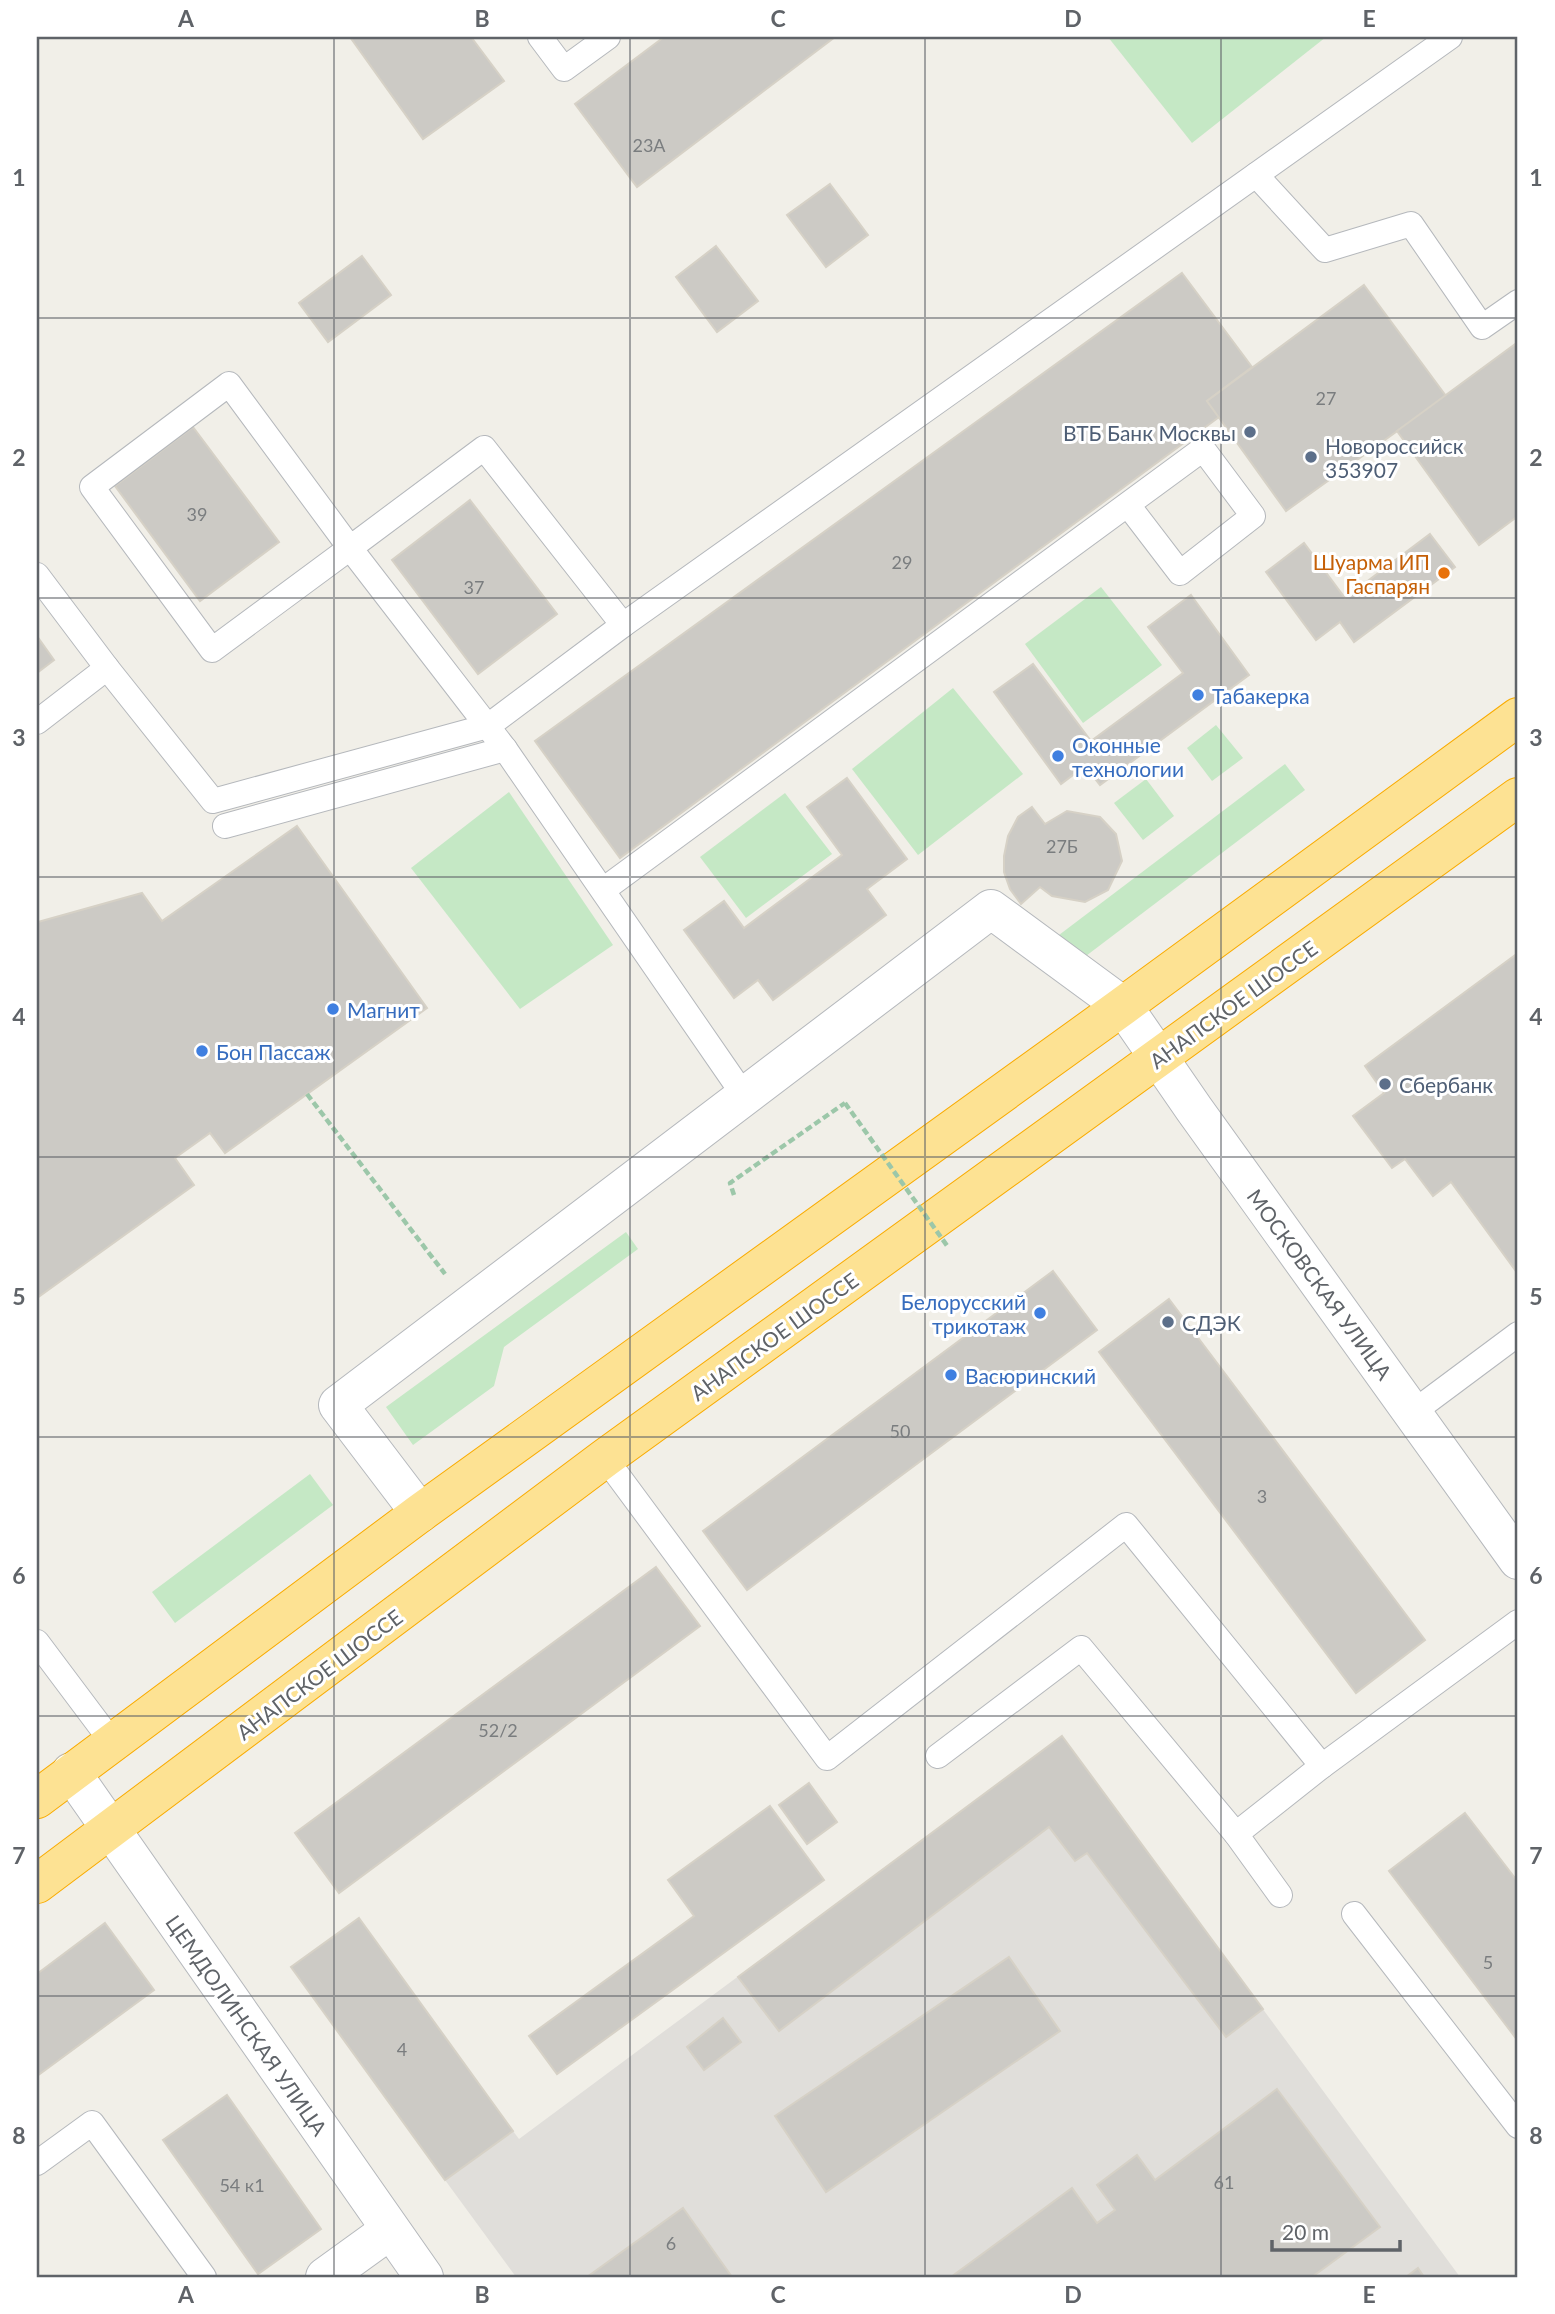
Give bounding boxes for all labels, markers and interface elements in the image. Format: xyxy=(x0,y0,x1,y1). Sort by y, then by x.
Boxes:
text: A xyxy=(177,4,195,32)
text: B xyxy=(474,4,490,32)
text: C xyxy=(770,4,786,32)
text: D xyxy=(1064,4,1082,32)
text: E xyxy=(1362,4,1376,32)
house number: 23А xyxy=(632,134,666,156)
text: 1 xyxy=(12,163,26,191)
text: 1 xyxy=(1529,163,1543,191)
house number: 27 xyxy=(1316,387,1336,409)
place label: ВТБ Банк Москвы xyxy=(1063,420,1236,445)
marker: ВТБ Банк Москвы xyxy=(1242,424,1258,440)
place label: Новороссийск 353907 xyxy=(1325,433,1464,482)
text: 2 xyxy=(12,443,26,471)
text: 2 xyxy=(1529,443,1543,471)
marker: Новороссийск 353907 xyxy=(1303,449,1319,465)
house number: 39 xyxy=(187,503,207,525)
place label: Шуарма ИП Гаспарян xyxy=(1313,549,1430,598)
house number: 29 xyxy=(892,551,912,573)
marker: Шуарма ИП Гаспарян xyxy=(1436,565,1452,581)
house number: 37 xyxy=(464,576,484,598)
place label: Табакерка xyxy=(1212,683,1310,708)
marker: Табакерка xyxy=(1190,687,1206,703)
text: 3 xyxy=(12,723,26,751)
text: 3 xyxy=(1529,723,1543,751)
place label: Оконные технологии xyxy=(1072,732,1184,781)
marker: Оконные технологии xyxy=(1050,748,1066,764)
house number: 27Б xyxy=(1046,835,1078,857)
street label: АНАПСКОЕ ШОССЕ xyxy=(1144,935,1322,1073)
place label: Магнит xyxy=(347,997,420,1022)
marker: Магнит xyxy=(325,1001,341,1017)
text: 4 xyxy=(12,1002,26,1030)
text: 4 xyxy=(1529,1002,1543,1030)
place label: Бон Пассаж xyxy=(216,1039,331,1064)
marker: Бон Пассаж xyxy=(194,1043,210,1059)
place label: Сбербанк xyxy=(1399,1072,1493,1097)
marker: Сбербанк xyxy=(1377,1076,1393,1092)
street label: МОСКОВСКАЯ УЛИЦА xyxy=(1242,1184,1398,1385)
street label: АНАПСКОЕ ШОССЕ xyxy=(685,1267,863,1405)
text: 5 xyxy=(12,1282,26,1310)
text: 5 xyxy=(1529,1282,1543,1310)
place label: Белорусский трикотаж xyxy=(901,1289,1026,1338)
marker: Белорусский трикотаж xyxy=(1032,1305,1048,1321)
place label: СДЭК xyxy=(1182,1310,1241,1335)
marker: СДЭК xyxy=(1160,1314,1176,1330)
place label: Васюринский xyxy=(965,1363,1096,1388)
marker: Васюринский xyxy=(943,1367,959,1383)
house number: 50 xyxy=(890,1420,910,1442)
house number: 3 xyxy=(1257,1485,1267,1507)
text: 6 xyxy=(12,1561,26,1589)
text: 6 xyxy=(1529,1561,1543,1589)
street label: АНАПСКОЕ ШОССЕ xyxy=(231,1604,407,1744)
house number: 52/2 xyxy=(478,1719,518,1741)
text: 7 xyxy=(12,1841,26,1869)
text: 7 xyxy=(1529,1841,1543,1869)
street label: ЦЕМДОЛИНСКАЯ УЛИЦА xyxy=(161,1910,333,2141)
house number: 5 xyxy=(1483,1951,1493,1973)
house number: 4 xyxy=(397,2038,407,2060)
text: 8 xyxy=(12,2121,26,2149)
text: 8 xyxy=(1529,2121,1543,2149)
house number: 61 xyxy=(1214,2171,1234,2193)
house number: 54 к1 xyxy=(219,2174,265,2196)
scale bar xyxy=(1272,2209,1399,2253)
text: 20 m xyxy=(1282,2219,1329,2244)
house number: 6 xyxy=(666,2232,676,2254)
text: A xyxy=(177,2280,195,2308)
text: B xyxy=(474,2280,490,2308)
text: C xyxy=(770,2280,786,2308)
text: D xyxy=(1064,2280,1082,2308)
text: E xyxy=(1362,2280,1376,2308)

